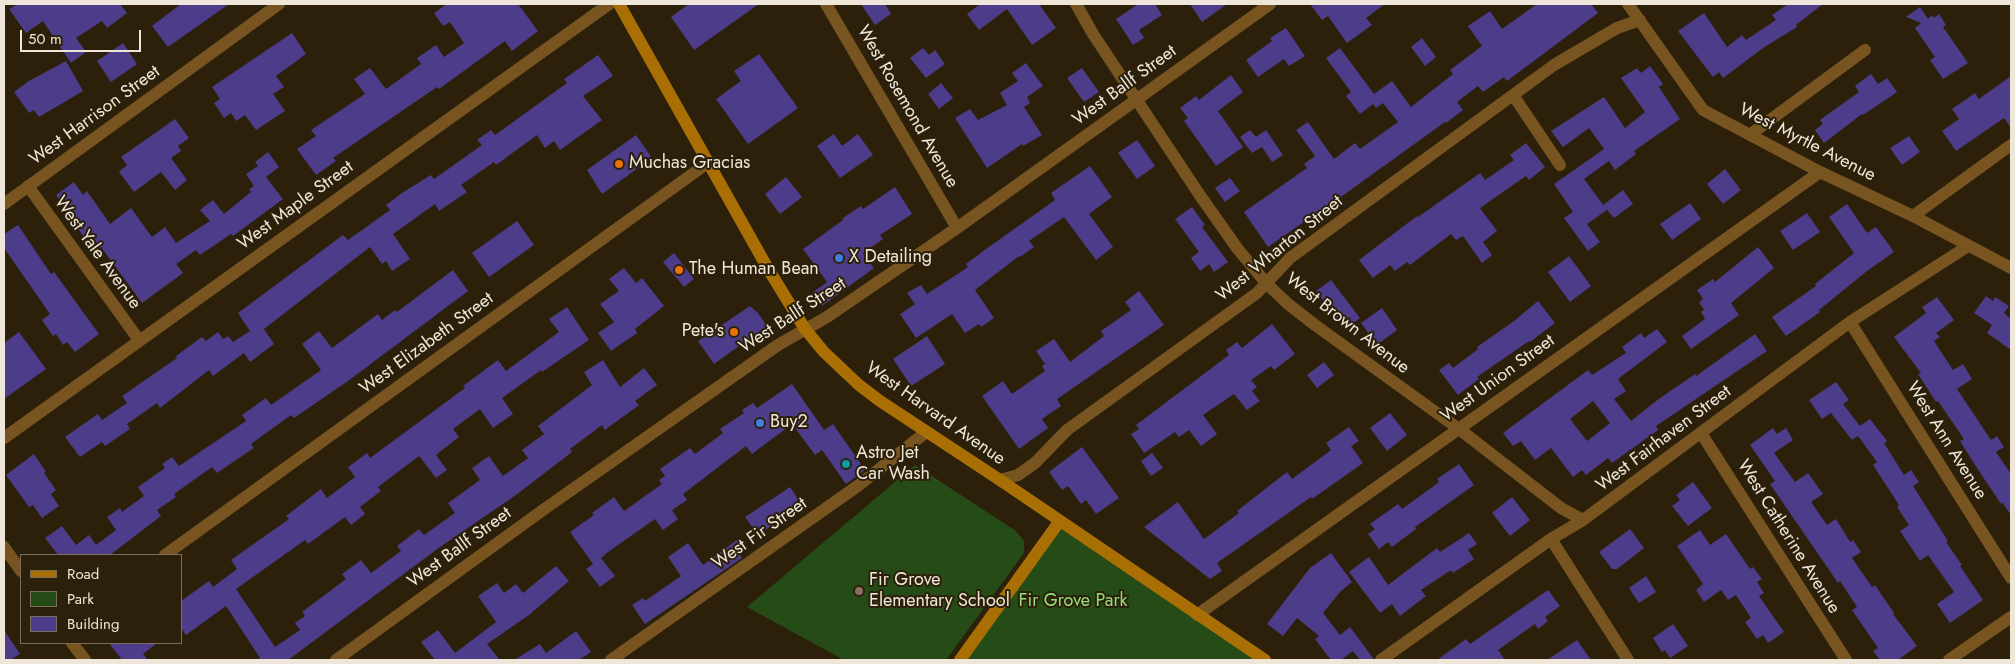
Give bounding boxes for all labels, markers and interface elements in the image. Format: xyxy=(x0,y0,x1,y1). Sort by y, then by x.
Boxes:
scale bar xyxy=(22,20,144,52)
street label: West Rosemond Avenue xyxy=(852,22,962,192)
text: 50 m xyxy=(28,28,62,50)
street label: West Ballf Street xyxy=(1069,41,1181,131)
street label: West Harrison Street xyxy=(26,61,164,171)
street label: West Myrtle Avenue xyxy=(1735,99,1879,187)
place label: Muchas Gracias xyxy=(629,153,750,175)
street label: West Maple Street xyxy=(234,157,358,255)
marker: Muchas Gracias xyxy=(613,158,625,170)
street label: West Wharton Street xyxy=(1212,191,1348,307)
street label: West Yale Avenue xyxy=(49,192,145,314)
place label: X Detailing xyxy=(849,247,932,269)
marker: X Detailing xyxy=(833,252,845,264)
place label: The Human Bean xyxy=(689,259,819,281)
marker: The Human Bean xyxy=(673,264,685,276)
street label: West Brown Avenue xyxy=(1281,269,1413,379)
street label: West Ballf Street xyxy=(735,273,851,359)
street label: West Elizabeth Street xyxy=(356,288,498,400)
place label: Pete's xyxy=(682,321,724,343)
marker: Pete's xyxy=(728,326,740,338)
street label: West Union Street xyxy=(1437,330,1559,428)
street label: West Harvard Avenue xyxy=(861,358,1009,470)
street label: West Ann Avenue xyxy=(1901,378,1991,504)
street label: West Fairhaven Street xyxy=(1592,381,1736,497)
place label: Buy2 xyxy=(770,412,808,434)
marker: Buy2 xyxy=(754,417,766,429)
place label: Astro Jet Car Wash xyxy=(856,443,930,486)
street label: West Catherine Avenue xyxy=(1732,456,1844,618)
marker: Astro Jet Car Wash xyxy=(840,458,852,470)
street label: West Fir Street xyxy=(708,493,812,575)
street label: West Ballf Street xyxy=(404,503,516,593)
legend xyxy=(20,554,182,644)
text: Road xyxy=(67,563,99,585)
place label: Fir Grove Elementary School xyxy=(869,570,1010,612)
marker: Fir Grove Elementary School xyxy=(853,585,865,597)
text: Park xyxy=(67,588,94,610)
park label: Fir Grove Park xyxy=(1018,591,1128,613)
text: Building xyxy=(67,613,119,635)

